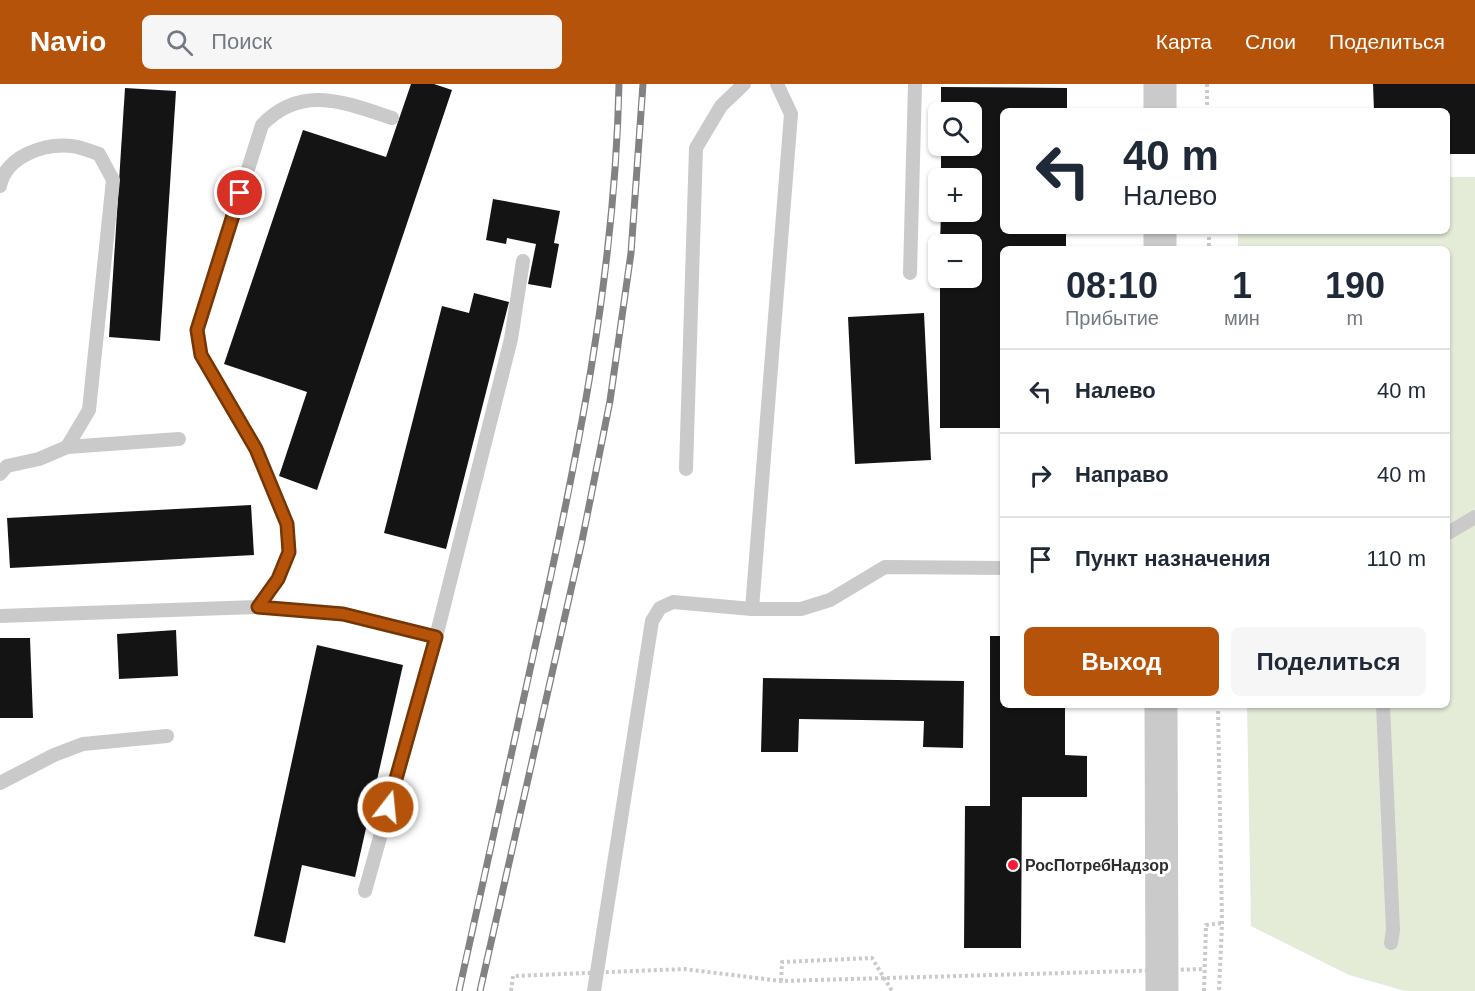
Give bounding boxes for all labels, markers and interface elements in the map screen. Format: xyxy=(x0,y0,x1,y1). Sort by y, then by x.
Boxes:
search box xyxy=(142,15,562,69)
text: Navio xyxy=(30,26,106,57)
icon: search xyxy=(163,26,196,59)
text: Поиск xyxy=(211,29,272,54)
text: Карта xyxy=(1156,30,1212,53)
text: Слои xyxy=(1245,30,1296,53)
text: Поделиться xyxy=(1329,30,1445,53)
map controls xyxy=(928,102,982,288)
button: search xyxy=(928,102,982,156)
icon: left xyxy=(1024,132,1102,210)
text: 40 m xyxy=(1123,132,1219,179)
pin xyxy=(214,167,265,218)
button: + xyxy=(928,168,982,222)
icon: arrive xyxy=(223,176,256,209)
text: Налево xyxy=(1123,181,1217,211)
button: − xyxy=(928,234,982,288)
text: 08:10 xyxy=(1066,265,1158,306)
text: 1 xyxy=(1232,265,1252,306)
text: 190 xyxy=(1325,265,1385,306)
text: Прибытие xyxy=(1065,307,1159,329)
text: мин xyxy=(1224,307,1260,329)
text: m xyxy=(1347,307,1363,329)
icon: left xyxy=(1024,375,1057,408)
text: Налево xyxy=(1075,378,1156,403)
text: 40 m xyxy=(1377,378,1426,403)
icon: right xyxy=(1024,459,1057,492)
text: Направо xyxy=(1075,462,1169,487)
text: 40 m xyxy=(1377,462,1426,487)
icon: arrive xyxy=(1024,543,1057,576)
text: Пункт назначения xyxy=(1075,546,1271,571)
text: 110 m xyxy=(1366,546,1426,571)
button: Выход xyxy=(1024,627,1219,696)
button: Поделиться xyxy=(1231,627,1426,696)
position arrow xyxy=(356,775,420,839)
place label: РосПотребНадзор xyxy=(1025,857,1169,874)
marker: РосПотребНадзор xyxy=(1006,858,1020,872)

